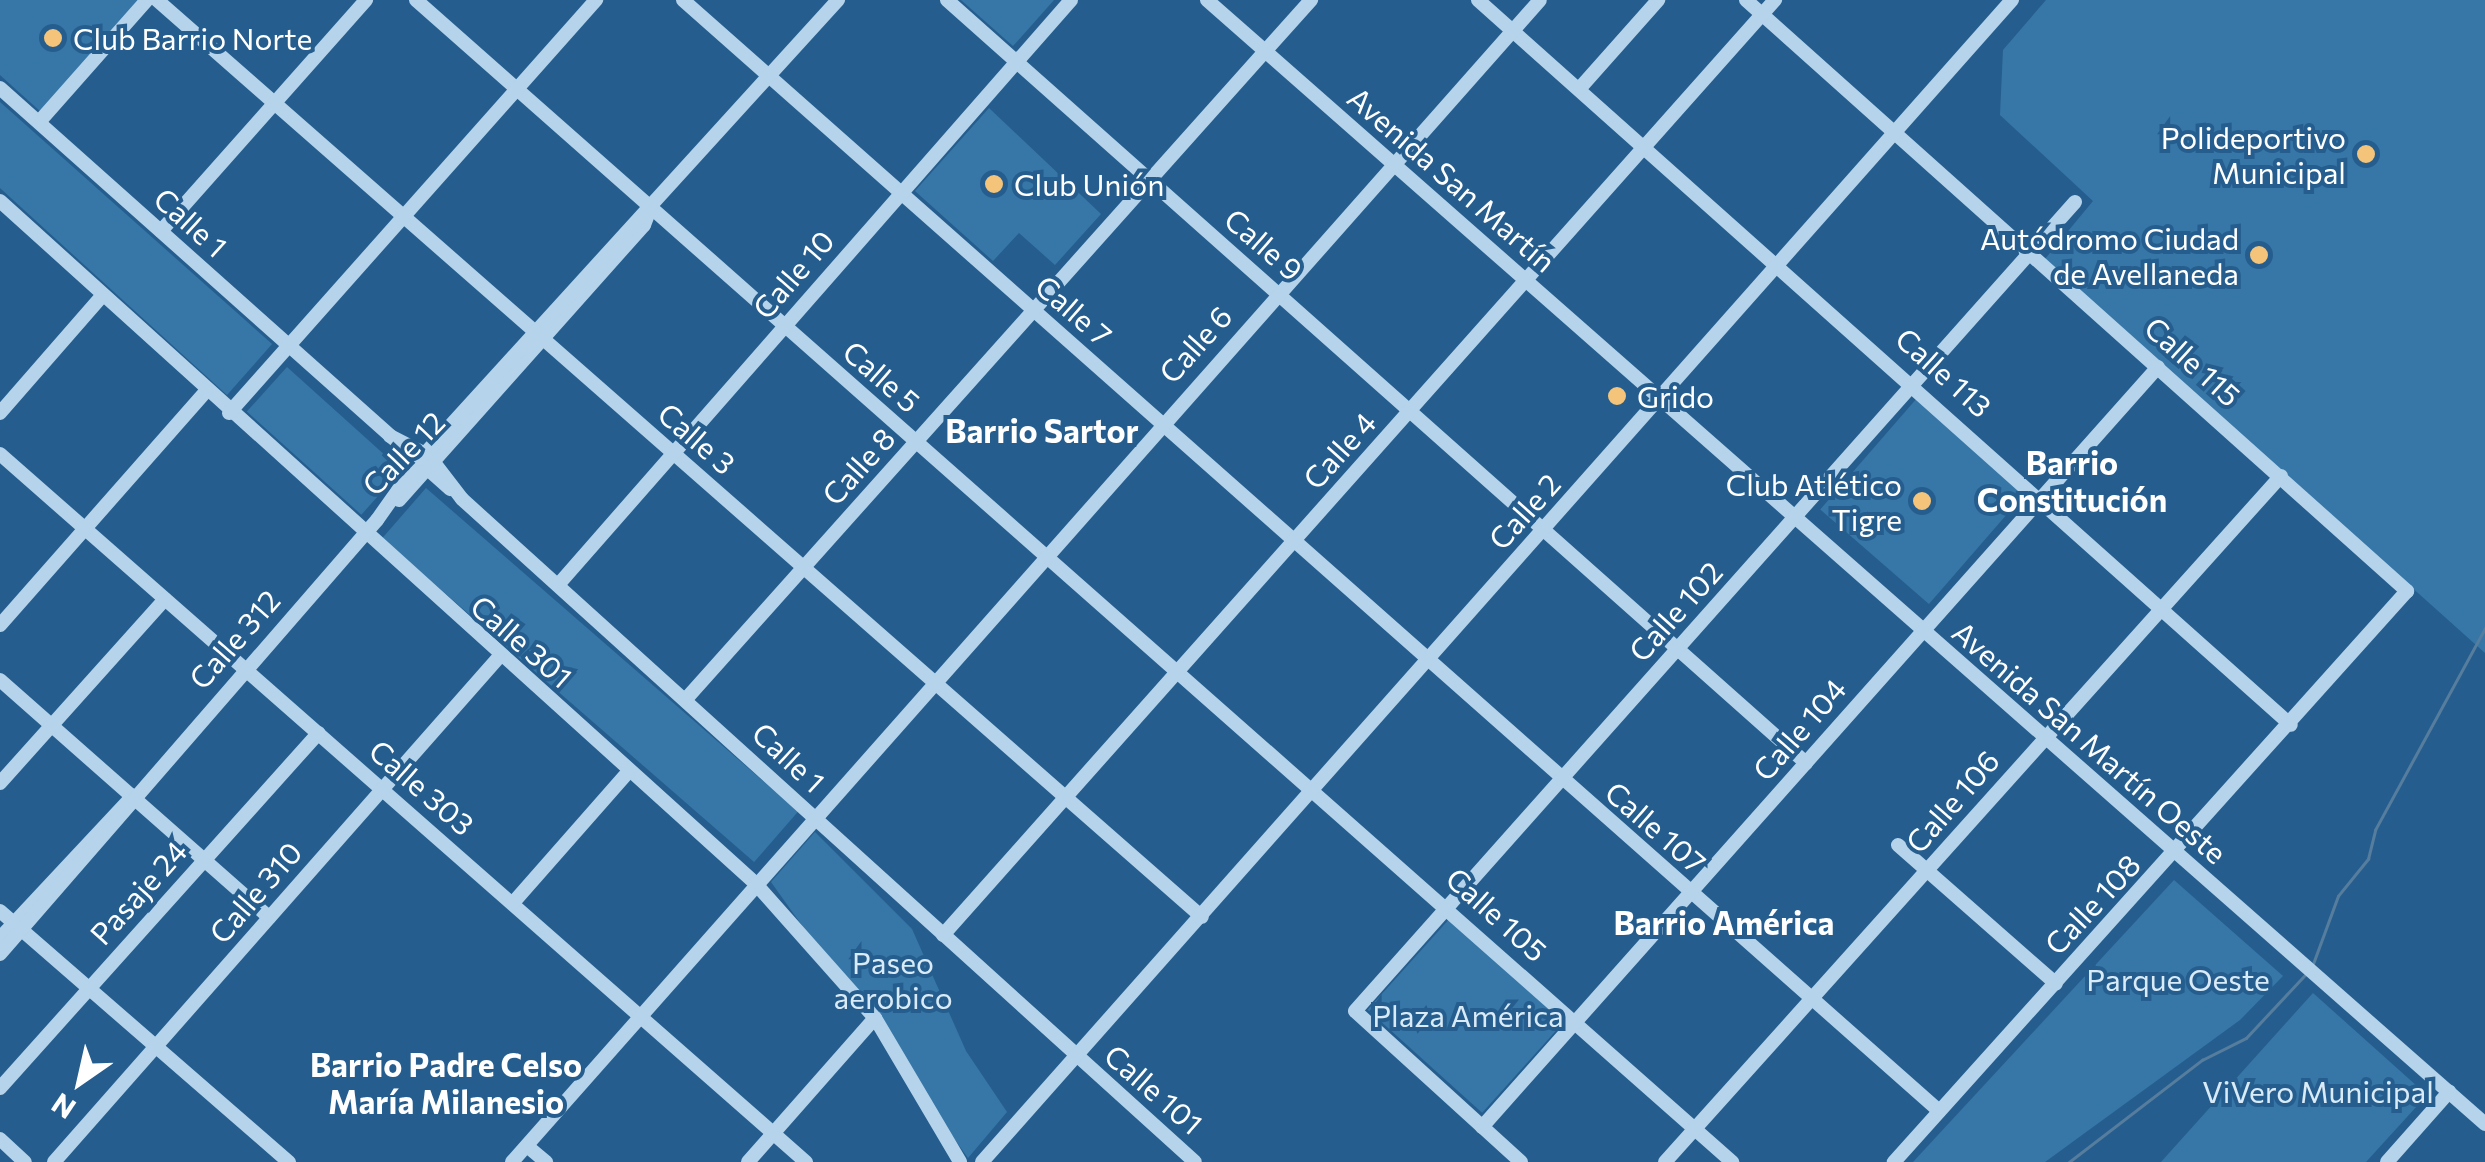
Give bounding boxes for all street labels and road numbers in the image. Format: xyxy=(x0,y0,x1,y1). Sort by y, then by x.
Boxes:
street label: Avenida San Martín xyxy=(1341,79,1563,279)
street label: Calle 1 xyxy=(147,180,235,264)
street label: Calle 9 xyxy=(1218,200,1310,288)
street label: Calle 10 xyxy=(745,222,841,326)
street label: Calle 7 xyxy=(1029,267,1119,353)
street label: Calle 6 xyxy=(1151,298,1239,390)
street label: Calle 115 xyxy=(2138,309,2248,413)
street label: Calle 113 xyxy=(1889,320,1999,424)
street label: Calle 5 xyxy=(836,333,928,419)
street label: Calle 3 xyxy=(651,395,743,481)
street label: Calle 12 xyxy=(354,404,452,502)
street label: Calle 4 xyxy=(1295,404,1383,496)
street label: Calle 8 xyxy=(814,420,902,512)
street label: Calle 2 xyxy=(1481,466,1567,556)
street label: Calle 102 xyxy=(1621,554,1729,668)
street label: Calle 312 xyxy=(181,582,287,696)
street label: Calle 301 xyxy=(464,587,580,695)
street label: Avenida San Martín Oeste xyxy=(1946,613,2234,871)
street label: Calle 104 xyxy=(1745,671,1853,787)
street label: Calle 1 xyxy=(745,715,833,799)
street label: Calle 303 xyxy=(362,732,482,842)
street label: Calle 106 xyxy=(1898,743,2006,859)
street label: Calle 107 xyxy=(1598,774,1714,880)
street label: Pasaje 24 xyxy=(82,833,194,951)
street label: Calle 310 xyxy=(201,834,309,950)
street label: Calle 108 xyxy=(2037,847,2147,961)
street label: Calle 105 xyxy=(1439,860,1555,968)
street label: Calle 101 xyxy=(1098,1037,1210,1141)

